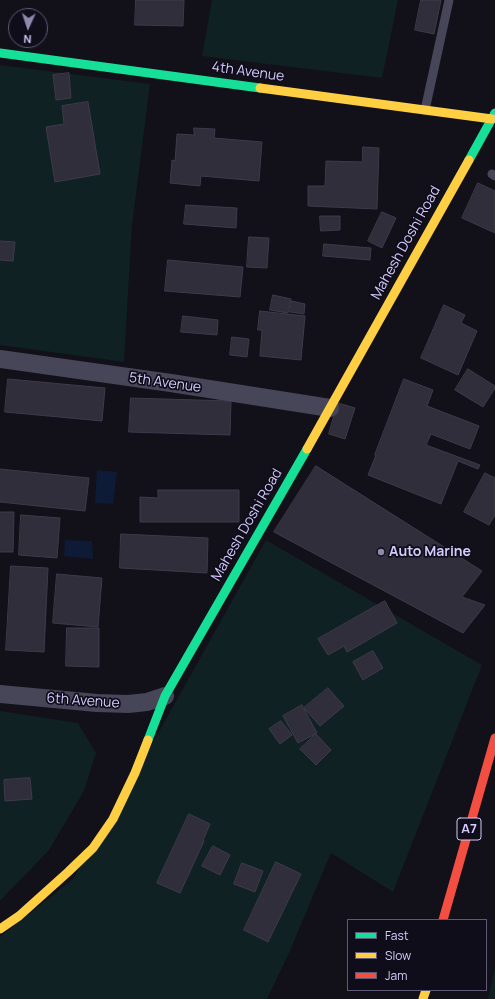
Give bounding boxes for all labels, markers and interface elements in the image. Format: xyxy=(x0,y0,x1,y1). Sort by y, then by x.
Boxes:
north arrow xyxy=(8,8,48,48)
text: N xyxy=(23,32,32,47)
street label: 4th Avenue xyxy=(211,59,285,85)
street label: Mahesh Doshi Road xyxy=(368,183,444,303)
street label: 5th Avenue xyxy=(128,370,202,396)
street label: Mahesh Doshi Road xyxy=(208,466,286,584)
place label: Auto Marine xyxy=(389,544,471,560)
marker: Auto Marine xyxy=(376,547,386,557)
street label: 6th Avenue xyxy=(46,690,120,712)
road number: A7 xyxy=(457,818,481,840)
legend xyxy=(347,919,487,991)
text: Fast xyxy=(385,927,409,944)
text: Slow xyxy=(385,947,411,964)
text: Jam xyxy=(385,967,407,984)

